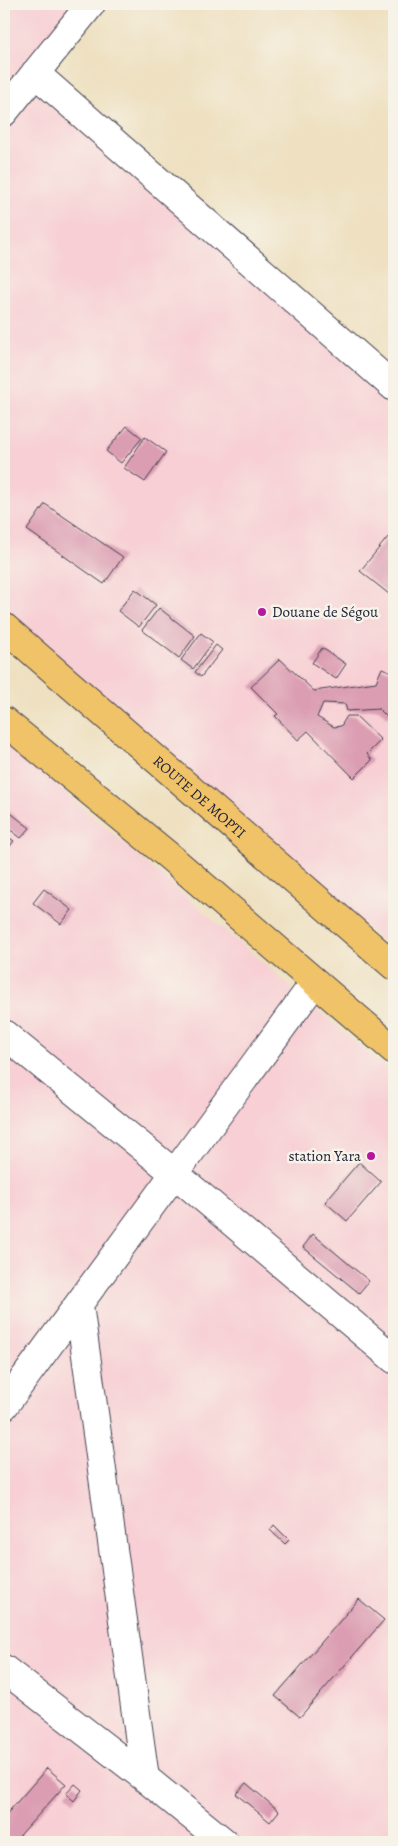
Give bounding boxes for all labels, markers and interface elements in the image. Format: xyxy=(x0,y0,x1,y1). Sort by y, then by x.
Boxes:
place label: Douane de Ségou xyxy=(272,602,379,622)
marker: Douane de Ségou xyxy=(256,606,268,618)
street label: ROUTE DE MOPTI xyxy=(149,751,250,843)
place label: station Yara xyxy=(288,1146,361,1166)
marker: station Yara xyxy=(365,1150,377,1162)

